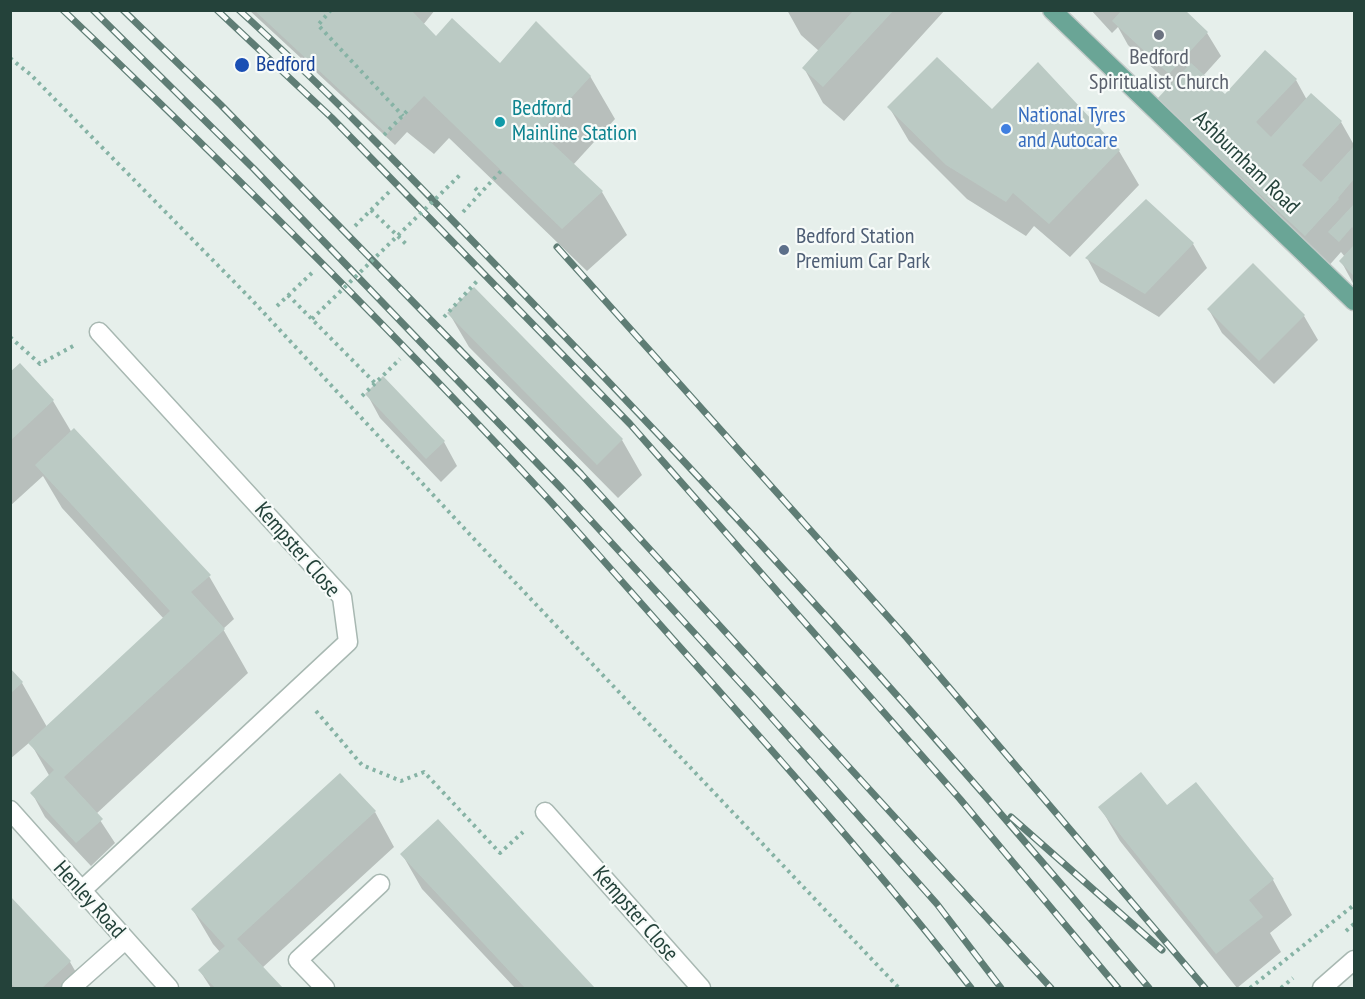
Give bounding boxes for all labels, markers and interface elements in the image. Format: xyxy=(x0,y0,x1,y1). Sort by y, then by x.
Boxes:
marker: Bedford Spiritualist Church xyxy=(1152,28,1166,42)
place label: Bedford Spiritualist Church xyxy=(1089,45,1229,96)
place label: Bedford xyxy=(256,52,316,78)
marker: Bedford xyxy=(233,56,251,74)
place label: Bedford Mainline Station xyxy=(512,96,637,148)
place label: National Tyres and Autocare xyxy=(1018,103,1126,154)
street label: Ashburnham Road xyxy=(1187,106,1305,220)
marker: Bedford Mainline Station xyxy=(493,115,507,129)
marker: National Tyres and Autocare xyxy=(999,122,1013,136)
place label: Bedford Station Premium Car Park xyxy=(796,224,930,276)
marker: Bedford Station Premium Car Park xyxy=(777,243,791,257)
street label: Kempster Close xyxy=(249,497,345,603)
street label: Henley Road xyxy=(47,856,131,944)
street label: Kempster Close xyxy=(587,861,683,967)

